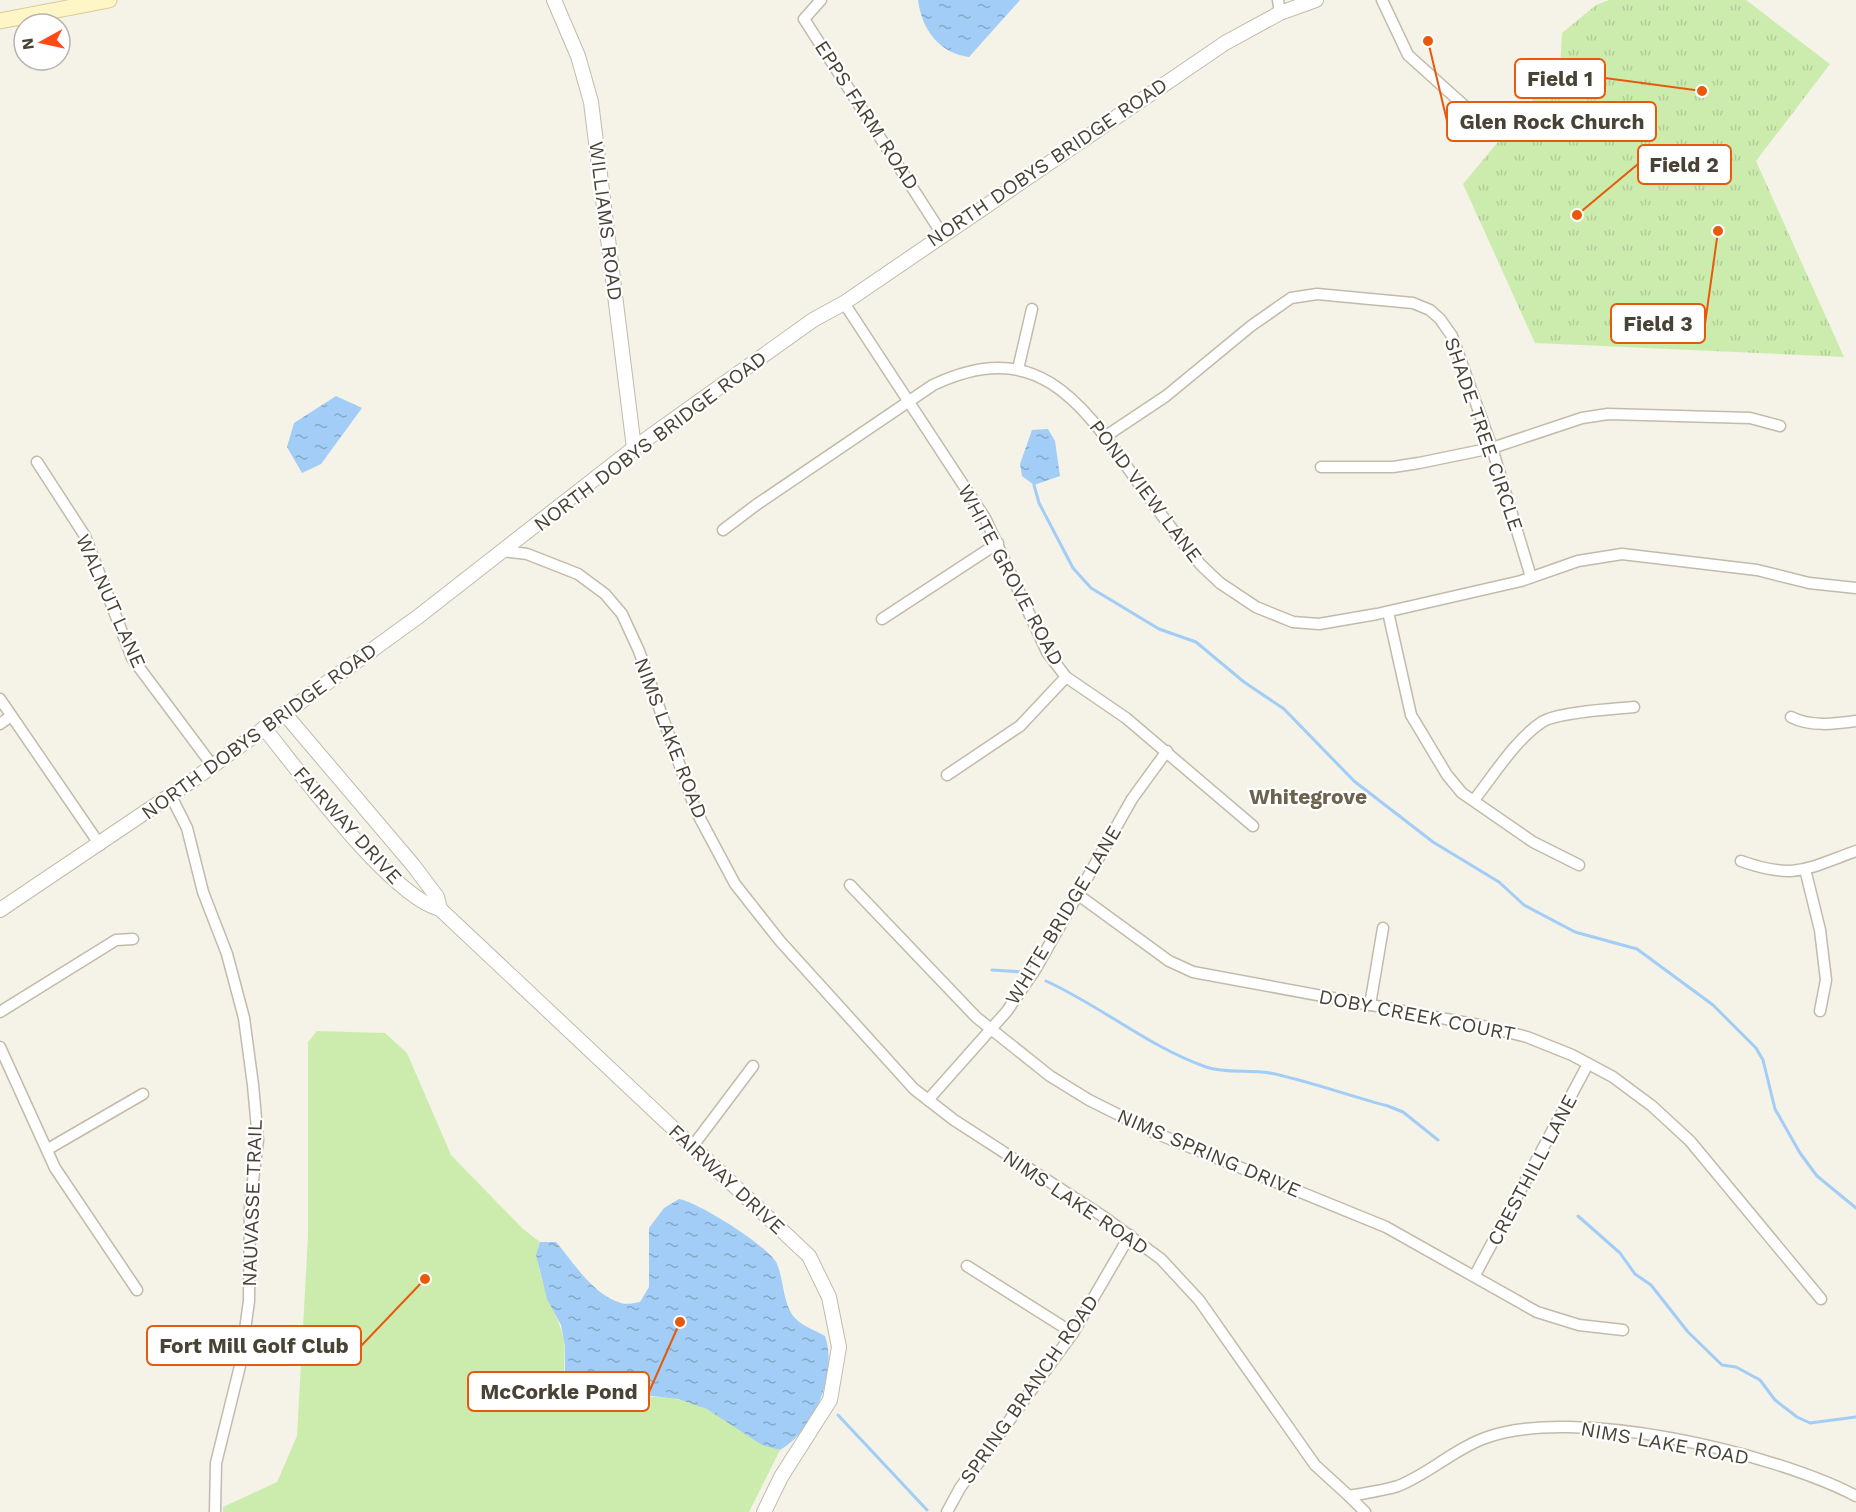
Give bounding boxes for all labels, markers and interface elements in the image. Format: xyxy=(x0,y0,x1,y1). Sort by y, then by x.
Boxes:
north arrow xyxy=(12,12,72,72)
street label: EPPS FARM ROAD xyxy=(810,36,924,194)
text: N xyxy=(17,37,38,51)
callout: Field 1 xyxy=(1515,59,1605,98)
text: Field 1 xyxy=(1527,66,1593,91)
street label: NORTH DOBYS BRIDGE ROAD xyxy=(922,72,1172,252)
callout: Glen Rock Church xyxy=(1447,102,1656,141)
text: Glen Rock Church xyxy=(1460,109,1644,134)
street label: WILLIAMS ROAD xyxy=(584,140,628,302)
callout: Field 2 xyxy=(1638,145,1731,184)
text: Field 2 xyxy=(1649,152,1719,177)
callout: Field 3 xyxy=(1611,304,1705,343)
text: Field 3 xyxy=(1623,311,1693,336)
street label: SHADE TREE CIRCLE xyxy=(1440,334,1528,534)
street label: NORTH DOBYS BRIDGE ROAD xyxy=(529,346,771,536)
street label: POND VIEW LANE xyxy=(1085,415,1207,567)
street label: WHITE GROVE ROAD xyxy=(953,480,1069,670)
street label: WALNUT LANE xyxy=(71,531,151,671)
street label: NORTH DOBYS BRIDGE ROAD xyxy=(137,638,381,824)
street label: NIMS LAKE ROAD xyxy=(629,654,713,822)
street label: FAIRWAY DRIVE xyxy=(289,761,407,889)
district label: Whitegrove xyxy=(1249,784,1367,809)
street label: WHITE BRIDGE LANE xyxy=(1000,821,1126,1009)
street label: DOBY CREEK COURT xyxy=(1317,984,1517,1046)
street label: CRESTHILL LANE xyxy=(1482,1090,1582,1250)
street label: NIMS SPRING DRIVE xyxy=(1114,1103,1304,1203)
street label: NAUVASSE TRAIL xyxy=(237,1119,267,1287)
street label: FAIRWAY DRIVE xyxy=(664,1119,790,1239)
street label: NIMS LAKE ROAD xyxy=(999,1144,1153,1260)
street label: SPRING BRANCH ROAD xyxy=(955,1290,1103,1488)
callout: Fort Mill Golf Club xyxy=(147,1326,361,1365)
text: Fort Mill Golf Club xyxy=(159,1333,349,1358)
callout: McCorkle Pond xyxy=(468,1372,649,1411)
text: McCorkle Pond xyxy=(480,1379,638,1404)
street label: NIMS LAKE ROAD xyxy=(1579,1416,1751,1470)

